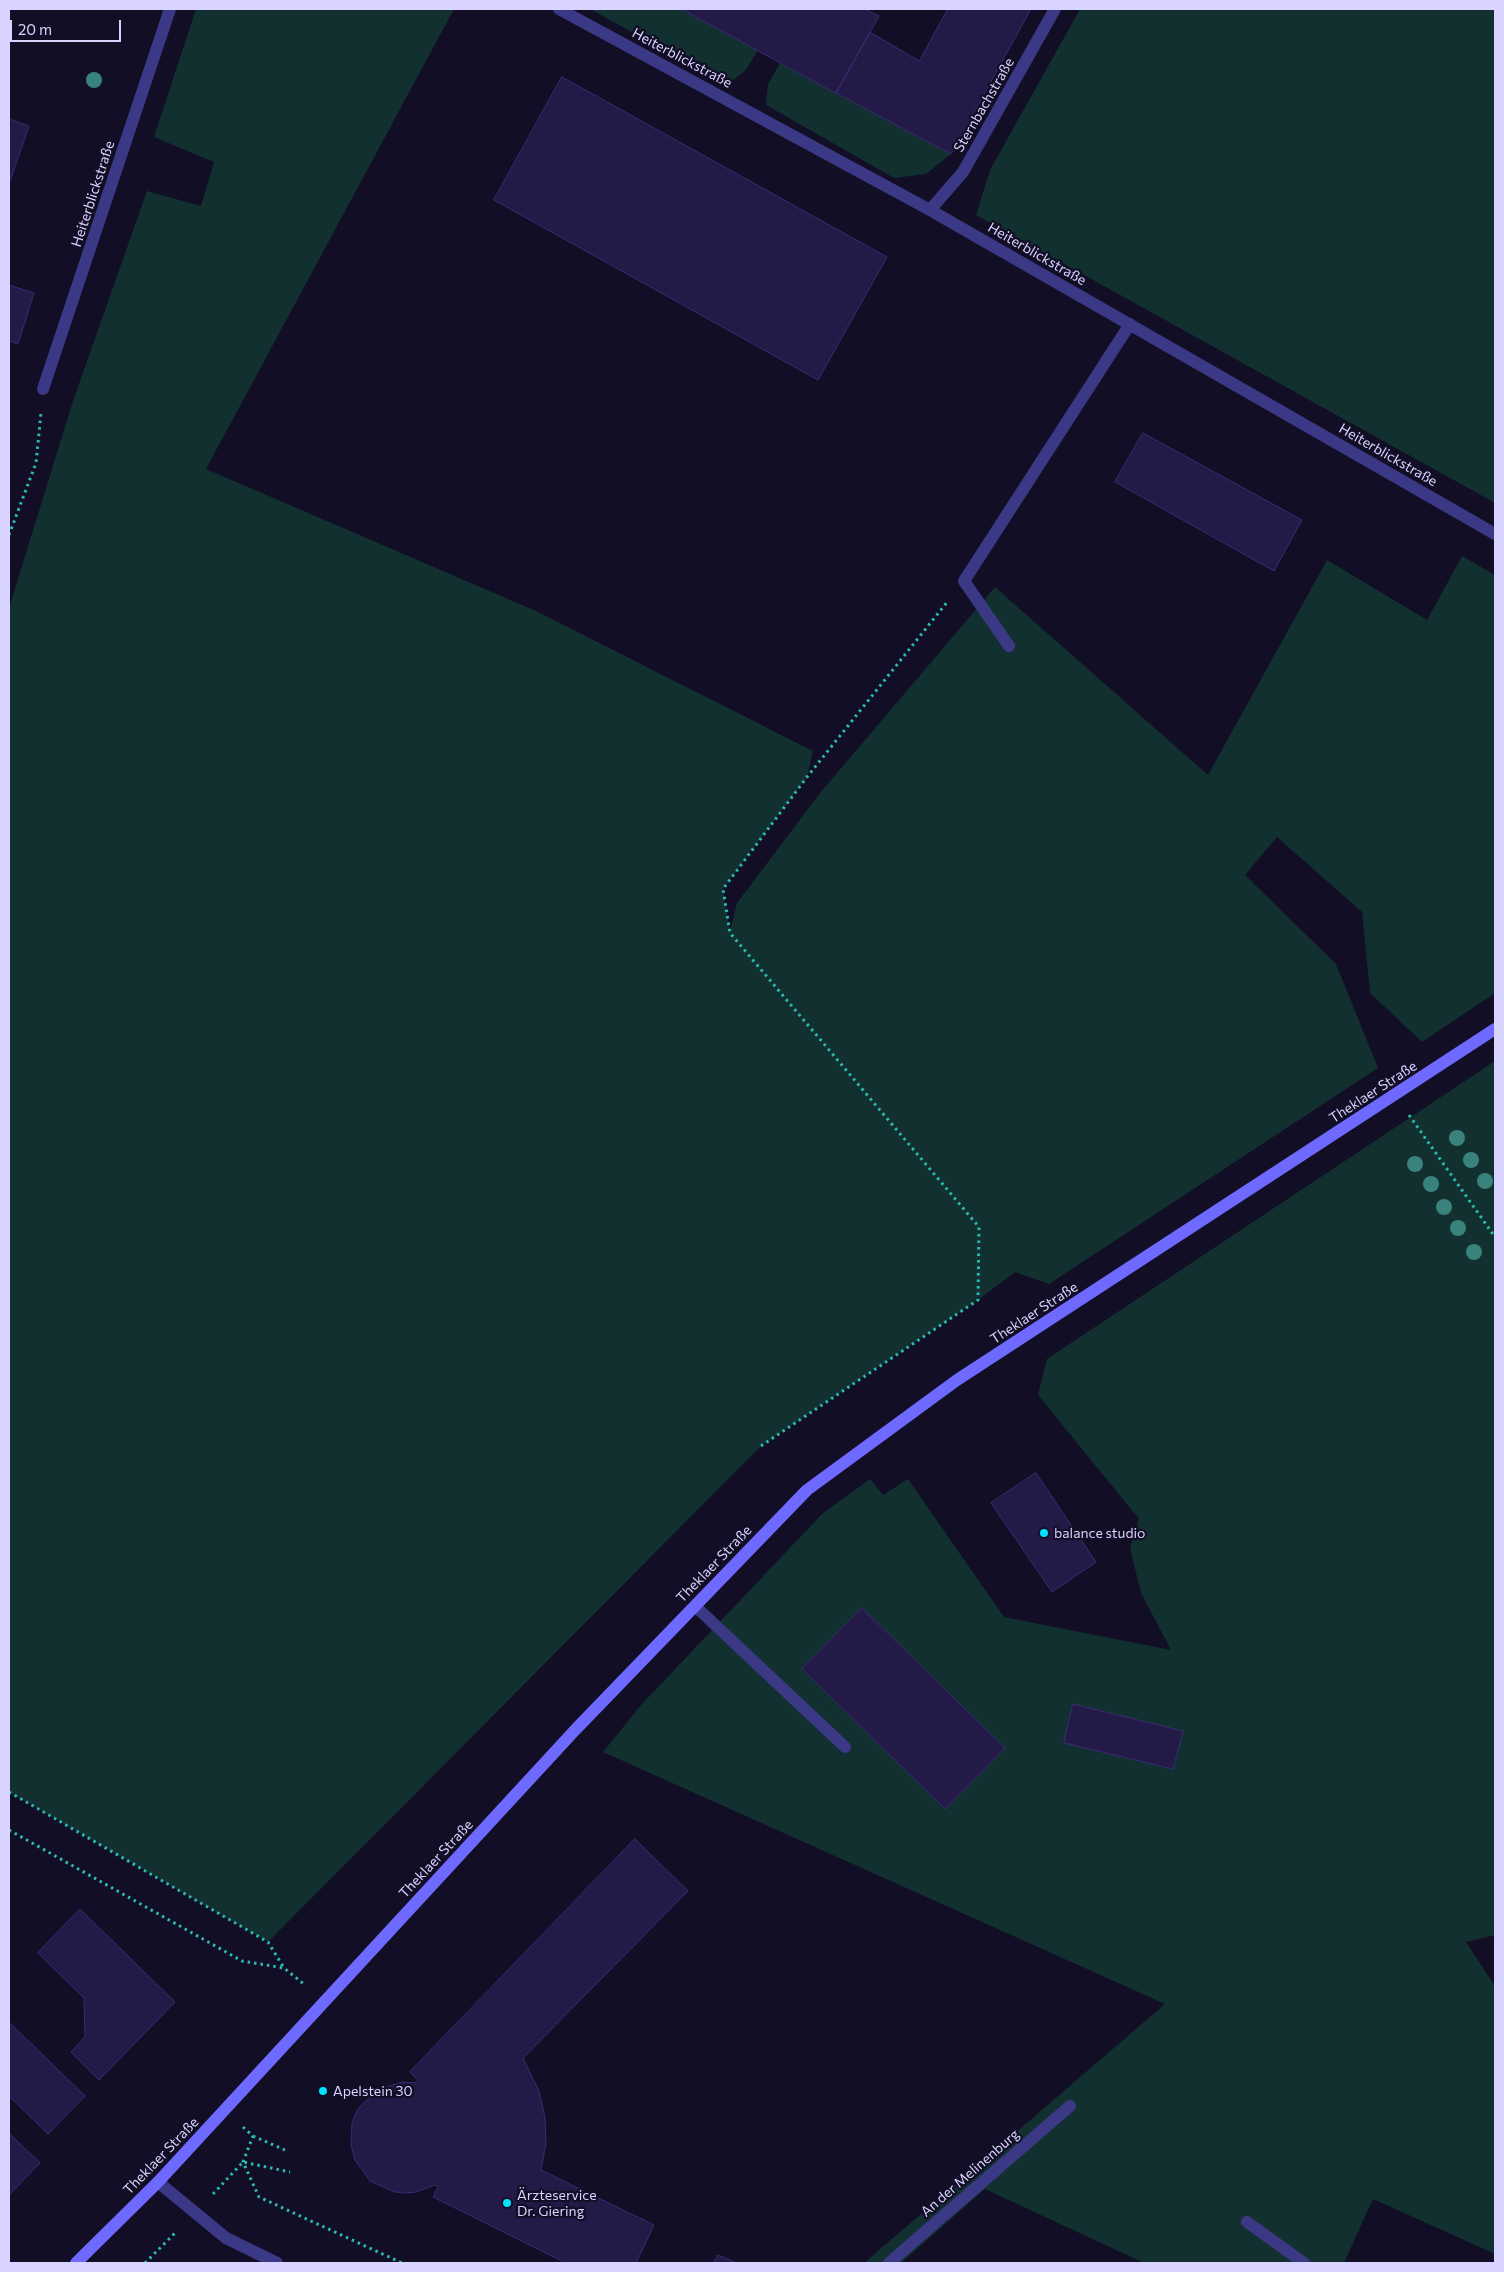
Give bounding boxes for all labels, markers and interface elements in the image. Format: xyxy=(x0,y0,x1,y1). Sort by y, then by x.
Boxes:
scale bar xyxy=(12,10,124,42)
text: 20 m xyxy=(18,20,52,38)
street label: Heiterblickstraße xyxy=(629,25,735,91)
street label: Sternbachstraße xyxy=(950,55,1018,155)
street label: Heiterblickstraße xyxy=(68,139,118,249)
street label: Heiterblickstraße xyxy=(985,219,1089,289)
street label: Heiterblickstraße xyxy=(1336,420,1440,490)
street label: Theklaer Straße xyxy=(1326,1057,1420,1127)
street label: Theklaer Straße xyxy=(987,1278,1081,1348)
street label: Theklaer Straße xyxy=(673,1522,755,1606)
place label: balance studio xyxy=(1054,1525,1145,1541)
marker: balance studio xyxy=(1038,1527,1050,1539)
street label: Theklaer Straße xyxy=(395,1816,477,1902)
place label: Apelstein 30 xyxy=(333,2083,413,2099)
marker: Apelstein 30 xyxy=(317,2085,329,2097)
street label: Theklaer Straße xyxy=(120,2114,202,2198)
street label: An der Melinenburg xyxy=(917,2126,1023,2220)
place label: Ärzteservice Dr. Giering xyxy=(517,2187,597,2220)
marker: Ärzteservice Dr. Giering xyxy=(501,2197,513,2209)

